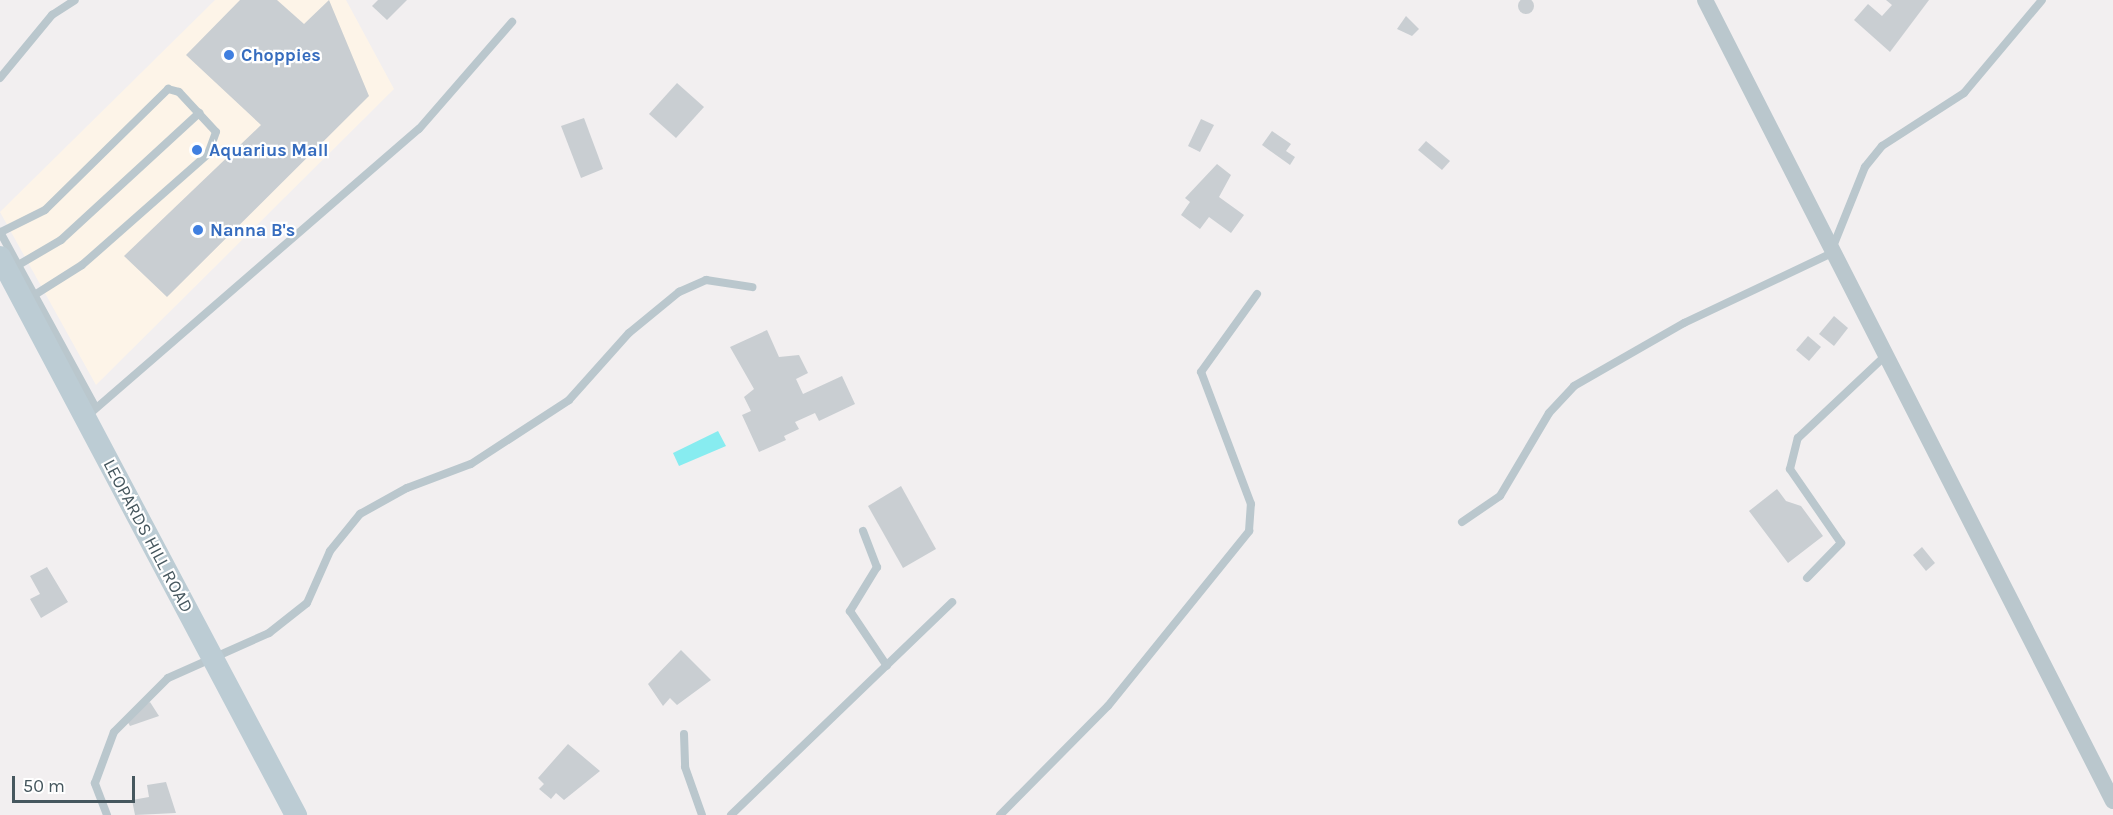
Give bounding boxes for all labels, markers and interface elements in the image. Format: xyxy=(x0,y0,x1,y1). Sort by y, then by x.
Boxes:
place label: Choppies xyxy=(241,44,321,66)
marker: Choppies xyxy=(222,48,236,62)
place label: Aquarius Mall xyxy=(209,139,329,161)
marker: Aquarius Mall xyxy=(190,143,204,157)
place label: Nanna B's xyxy=(210,219,295,241)
marker: Nanna B's xyxy=(191,223,205,237)
street label: LEOPARDS HILL ROAD xyxy=(98,456,198,616)
scale bar xyxy=(15,764,138,802)
text: 50 m xyxy=(23,775,65,797)

